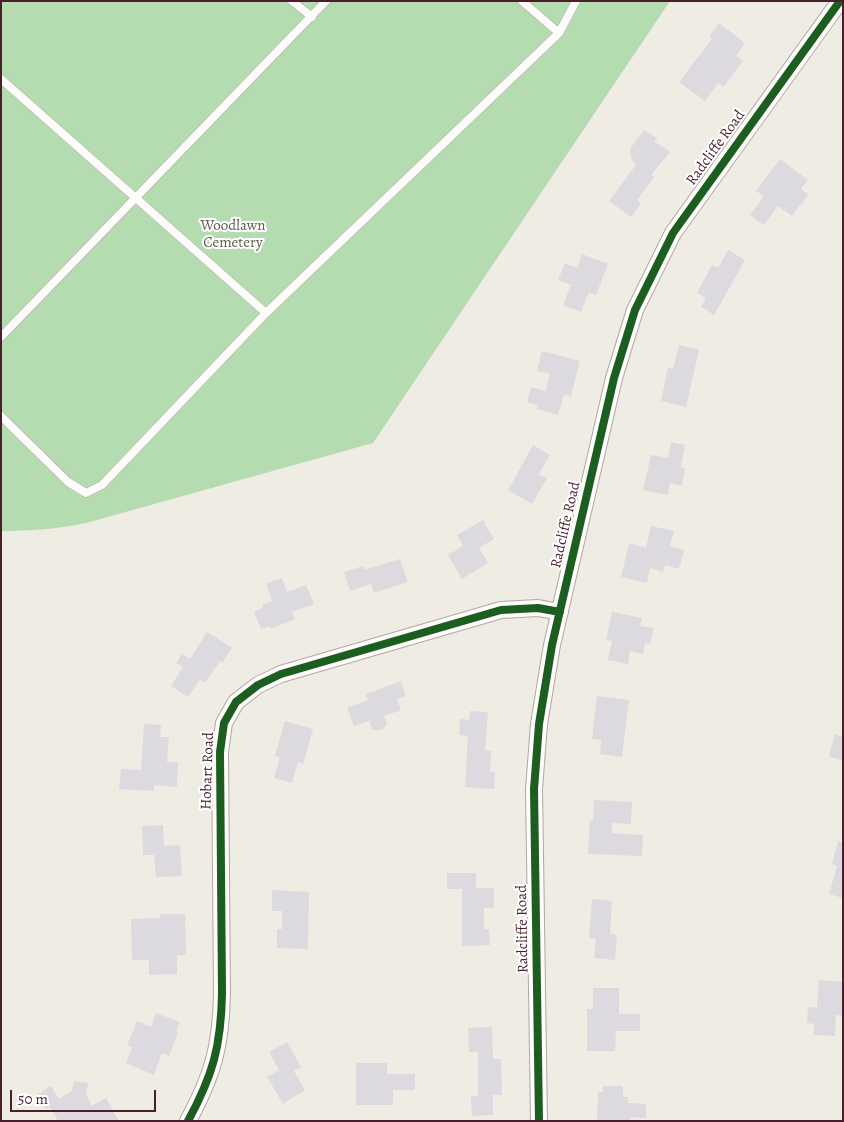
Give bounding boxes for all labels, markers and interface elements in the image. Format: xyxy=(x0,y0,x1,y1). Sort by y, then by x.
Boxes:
street label: Radcliffe Road xyxy=(683,107,749,189)
park label: Woodlawn Cemetery xyxy=(200,217,266,252)
street label: Radcliffe Road xyxy=(547,480,585,570)
street label: Hobart Road xyxy=(198,732,218,810)
street label: Radcliffe Road xyxy=(513,885,533,973)
scale bar xyxy=(12,1080,159,1112)
text: 50 m xyxy=(18,1089,48,1109)

